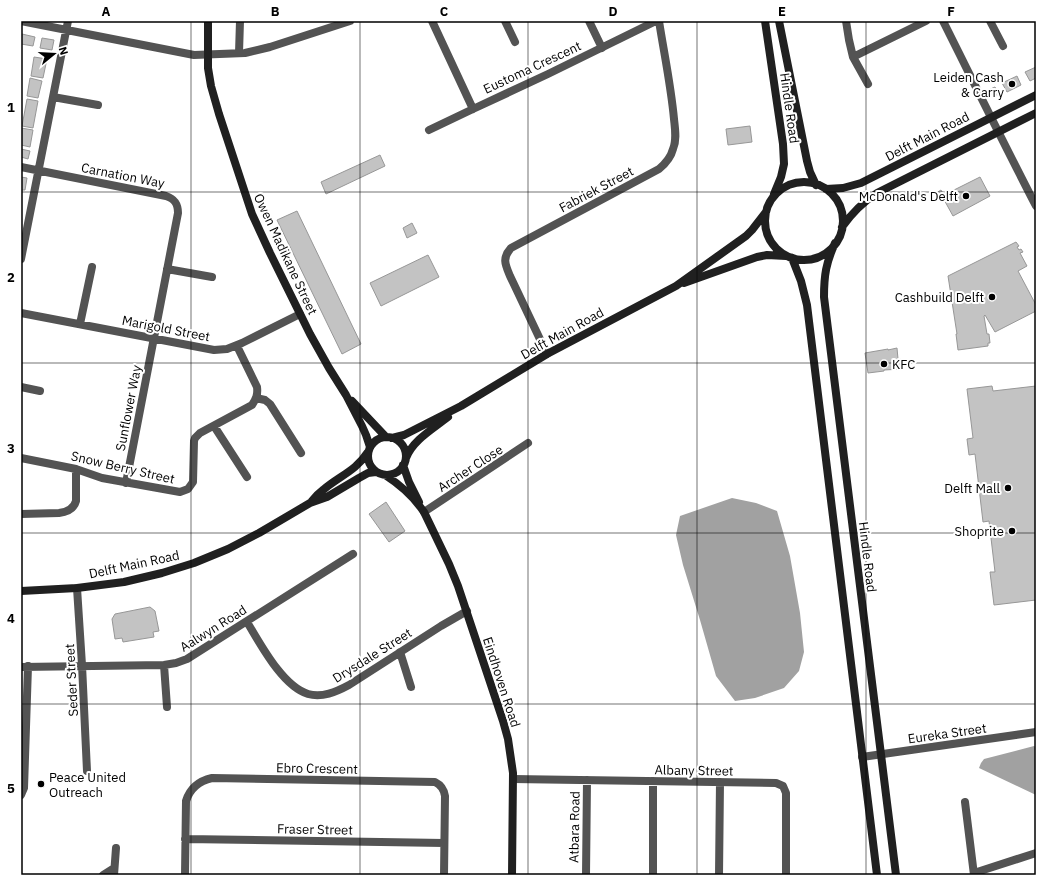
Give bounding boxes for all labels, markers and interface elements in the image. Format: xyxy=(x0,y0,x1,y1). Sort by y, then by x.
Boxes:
text: A xyxy=(102,3,111,20)
text: B xyxy=(271,3,280,20)
text: C xyxy=(440,3,449,20)
text: D xyxy=(608,3,618,20)
text: E xyxy=(778,3,786,20)
text: F xyxy=(947,3,955,20)
north arrow xyxy=(34,34,74,74)
street label: Eustoma Crescent xyxy=(481,37,584,98)
text: N xyxy=(56,45,71,57)
place label: Leiden Cash & Carry xyxy=(933,69,1005,101)
street label: Hindle Road xyxy=(776,72,803,144)
marker: Leiden Cash & Carry xyxy=(1007,79,1017,89)
text: 1 xyxy=(7,99,15,116)
street label: Delft Main Road xyxy=(882,108,972,165)
street label: Carnation Way xyxy=(80,159,166,192)
street label: Fabriek Street xyxy=(556,163,636,216)
place label: McDonald's Delft xyxy=(859,188,958,205)
street label: Owen Madikane Street xyxy=(250,191,321,318)
marker: McDonald's Delft xyxy=(961,191,971,201)
text: 2 xyxy=(7,269,15,286)
place label: Cashbuild Delft xyxy=(895,289,984,306)
marker: Cashbuild Delft xyxy=(987,292,997,302)
street label: Delft Main Road xyxy=(518,304,607,363)
street label: Marigold Street xyxy=(120,312,211,345)
place label: KFC xyxy=(892,356,915,373)
marker: KFC xyxy=(879,359,889,369)
street label: Sunflower Way xyxy=(112,363,145,452)
text: 3 xyxy=(7,440,15,457)
street label: Archer Close xyxy=(434,441,506,496)
street label: Snow Berry Street xyxy=(69,447,176,488)
place label: Delft Mall xyxy=(944,480,1000,497)
marker: Delft Mall xyxy=(1003,483,1013,493)
street label: Hindle Road xyxy=(855,521,880,593)
place label: Shoprite xyxy=(955,523,1004,540)
marker: Shoprite xyxy=(1007,526,1017,536)
street label: Delft Main Road xyxy=(87,547,181,582)
street label: Aalwyn Road xyxy=(177,601,250,656)
text: 4 xyxy=(7,610,15,627)
street label: Drysdale Street xyxy=(329,624,415,687)
street label: Eindhoven Road xyxy=(479,635,524,730)
street label: Seder Street xyxy=(61,643,82,717)
street label: Eureka Street xyxy=(907,720,987,747)
street label: Ebro Crescent xyxy=(276,759,358,778)
street label: Albany Street xyxy=(654,761,734,780)
place label: Peace United Outreach xyxy=(49,769,126,801)
marker: Peace United Outreach xyxy=(36,779,46,789)
text: 5 xyxy=(7,780,15,797)
street label: Atbara Road xyxy=(565,791,584,863)
street label: Fraser Street xyxy=(277,820,353,839)

